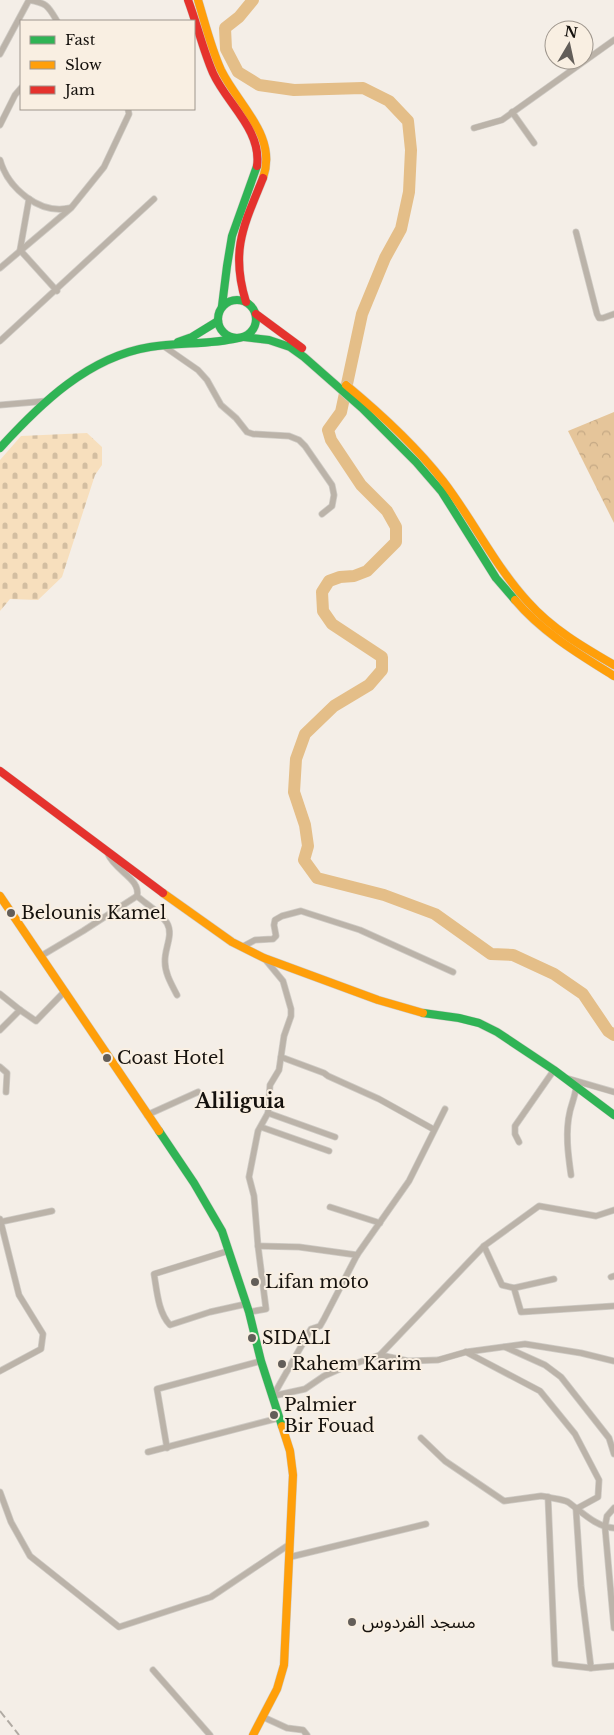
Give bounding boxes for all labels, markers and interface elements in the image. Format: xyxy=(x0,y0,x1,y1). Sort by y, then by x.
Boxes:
legend xyxy=(20,20,195,110)
north arrow xyxy=(544,20,594,70)
text: N xyxy=(563,22,579,42)
text: Fast xyxy=(65,30,96,49)
text: Slow xyxy=(65,55,102,74)
text: Jam xyxy=(63,80,95,99)
place label: Belounis Kamel xyxy=(21,902,166,924)
marker: Belounis Kamel xyxy=(5,907,17,919)
place label: Coast Hotel xyxy=(117,1047,224,1069)
marker: Coast Hotel xyxy=(101,1052,113,1064)
district label: Aliliguia xyxy=(194,1089,285,1113)
place label: Lifan moto xyxy=(265,1271,369,1293)
marker: Lifan moto xyxy=(249,1276,261,1288)
place label: SIDALI xyxy=(262,1327,331,1349)
marker: SIDALI xyxy=(246,1332,258,1344)
place label: Rahem Karim xyxy=(292,1353,421,1375)
marker: Rahem Karim xyxy=(276,1358,288,1370)
place label: Palmier Bir Fouad xyxy=(284,1394,375,1437)
marker: Palmier Bir Fouad xyxy=(268,1409,280,1421)
place label: مسجد الفردوس xyxy=(362,1611,476,1633)
marker: مسجد الفردوس xyxy=(346,1616,358,1628)

